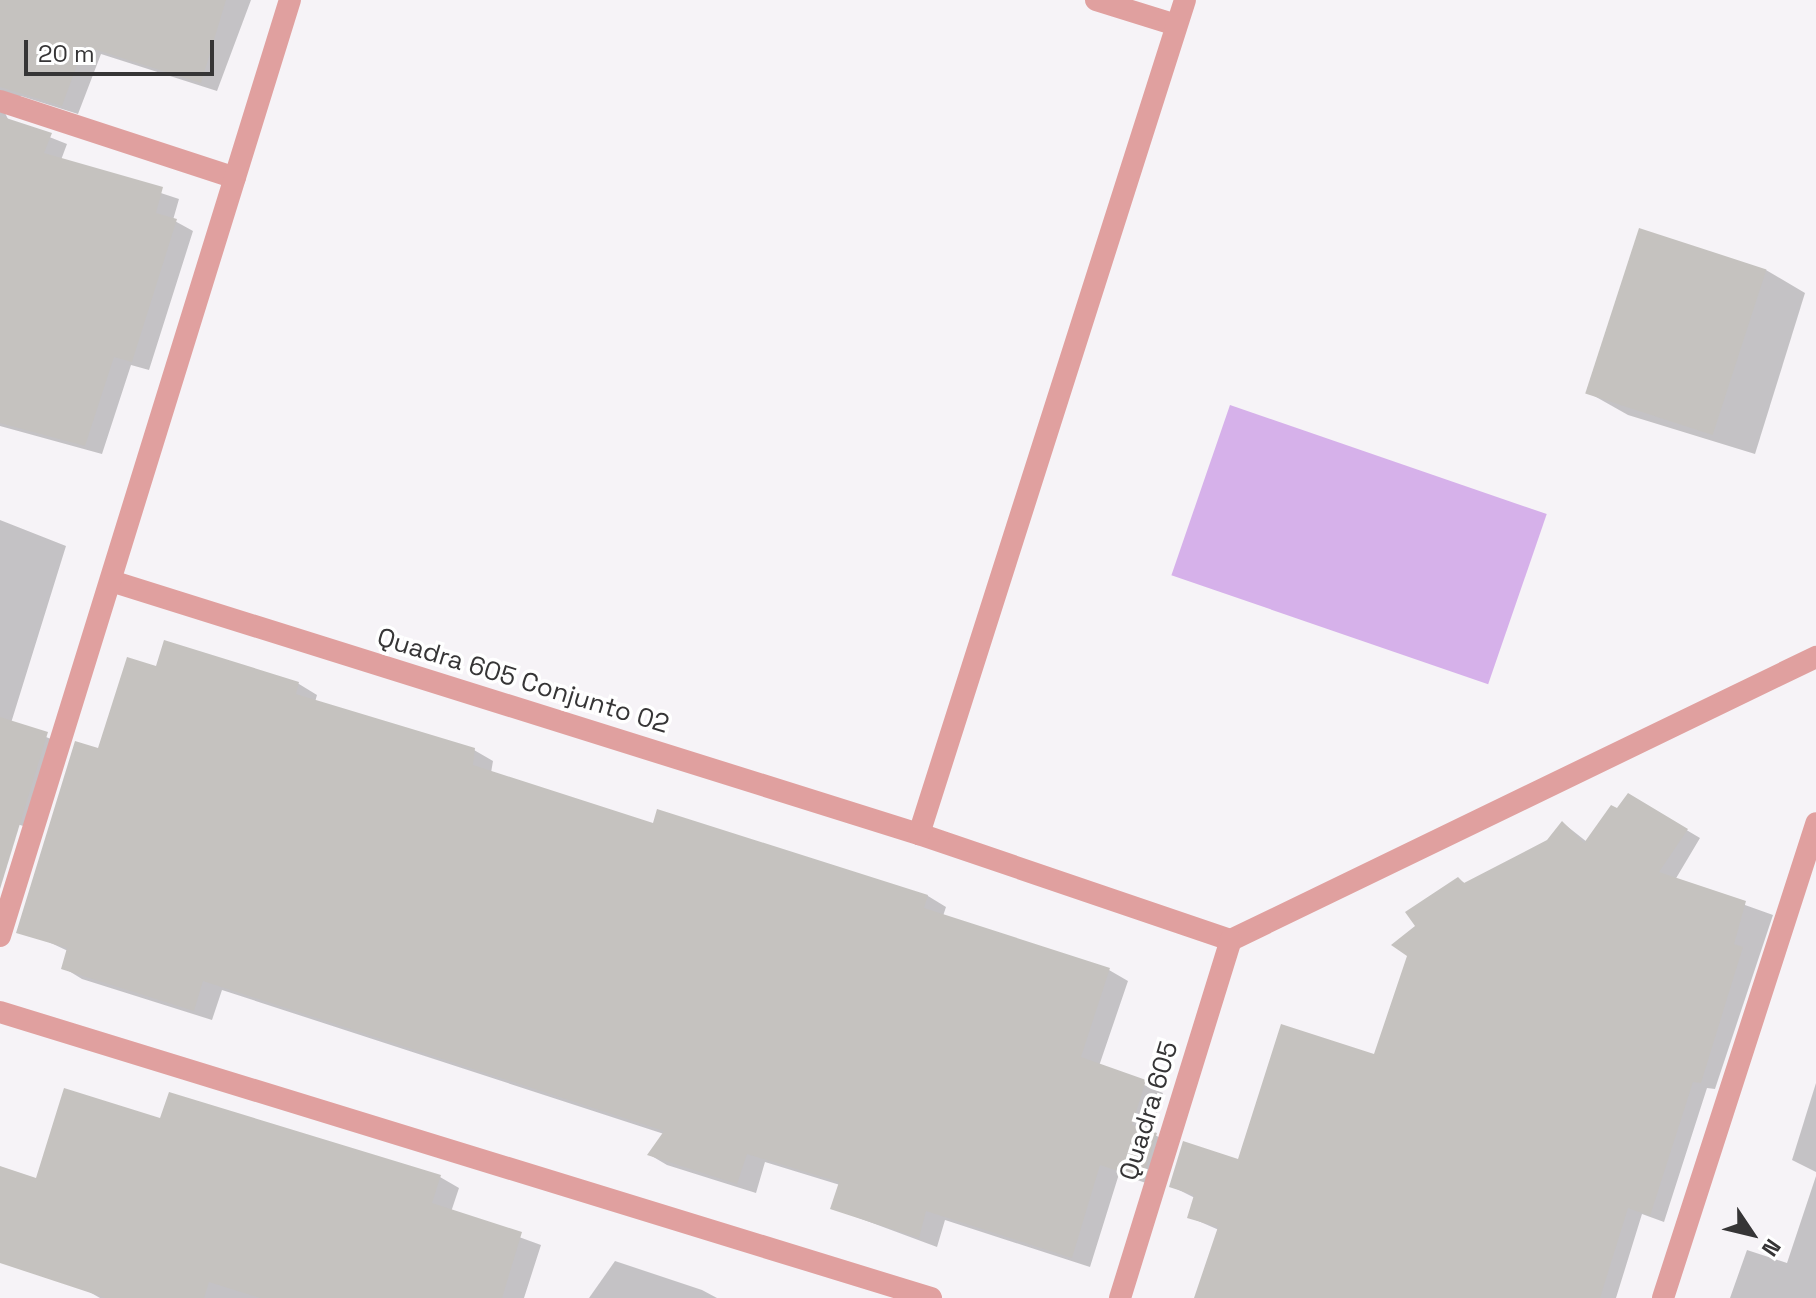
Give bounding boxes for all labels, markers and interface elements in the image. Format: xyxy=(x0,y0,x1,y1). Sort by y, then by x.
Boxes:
scale bar xyxy=(28,24,218,74)
text: 20 m xyxy=(38,38,95,69)
street label: Quadra 605 Conjunto 02 xyxy=(373,622,673,740)
street label: Quadra 605 xyxy=(1113,1038,1185,1184)
north arrow xyxy=(1712,1194,1792,1274)
text: N xyxy=(1756,1234,1787,1262)

